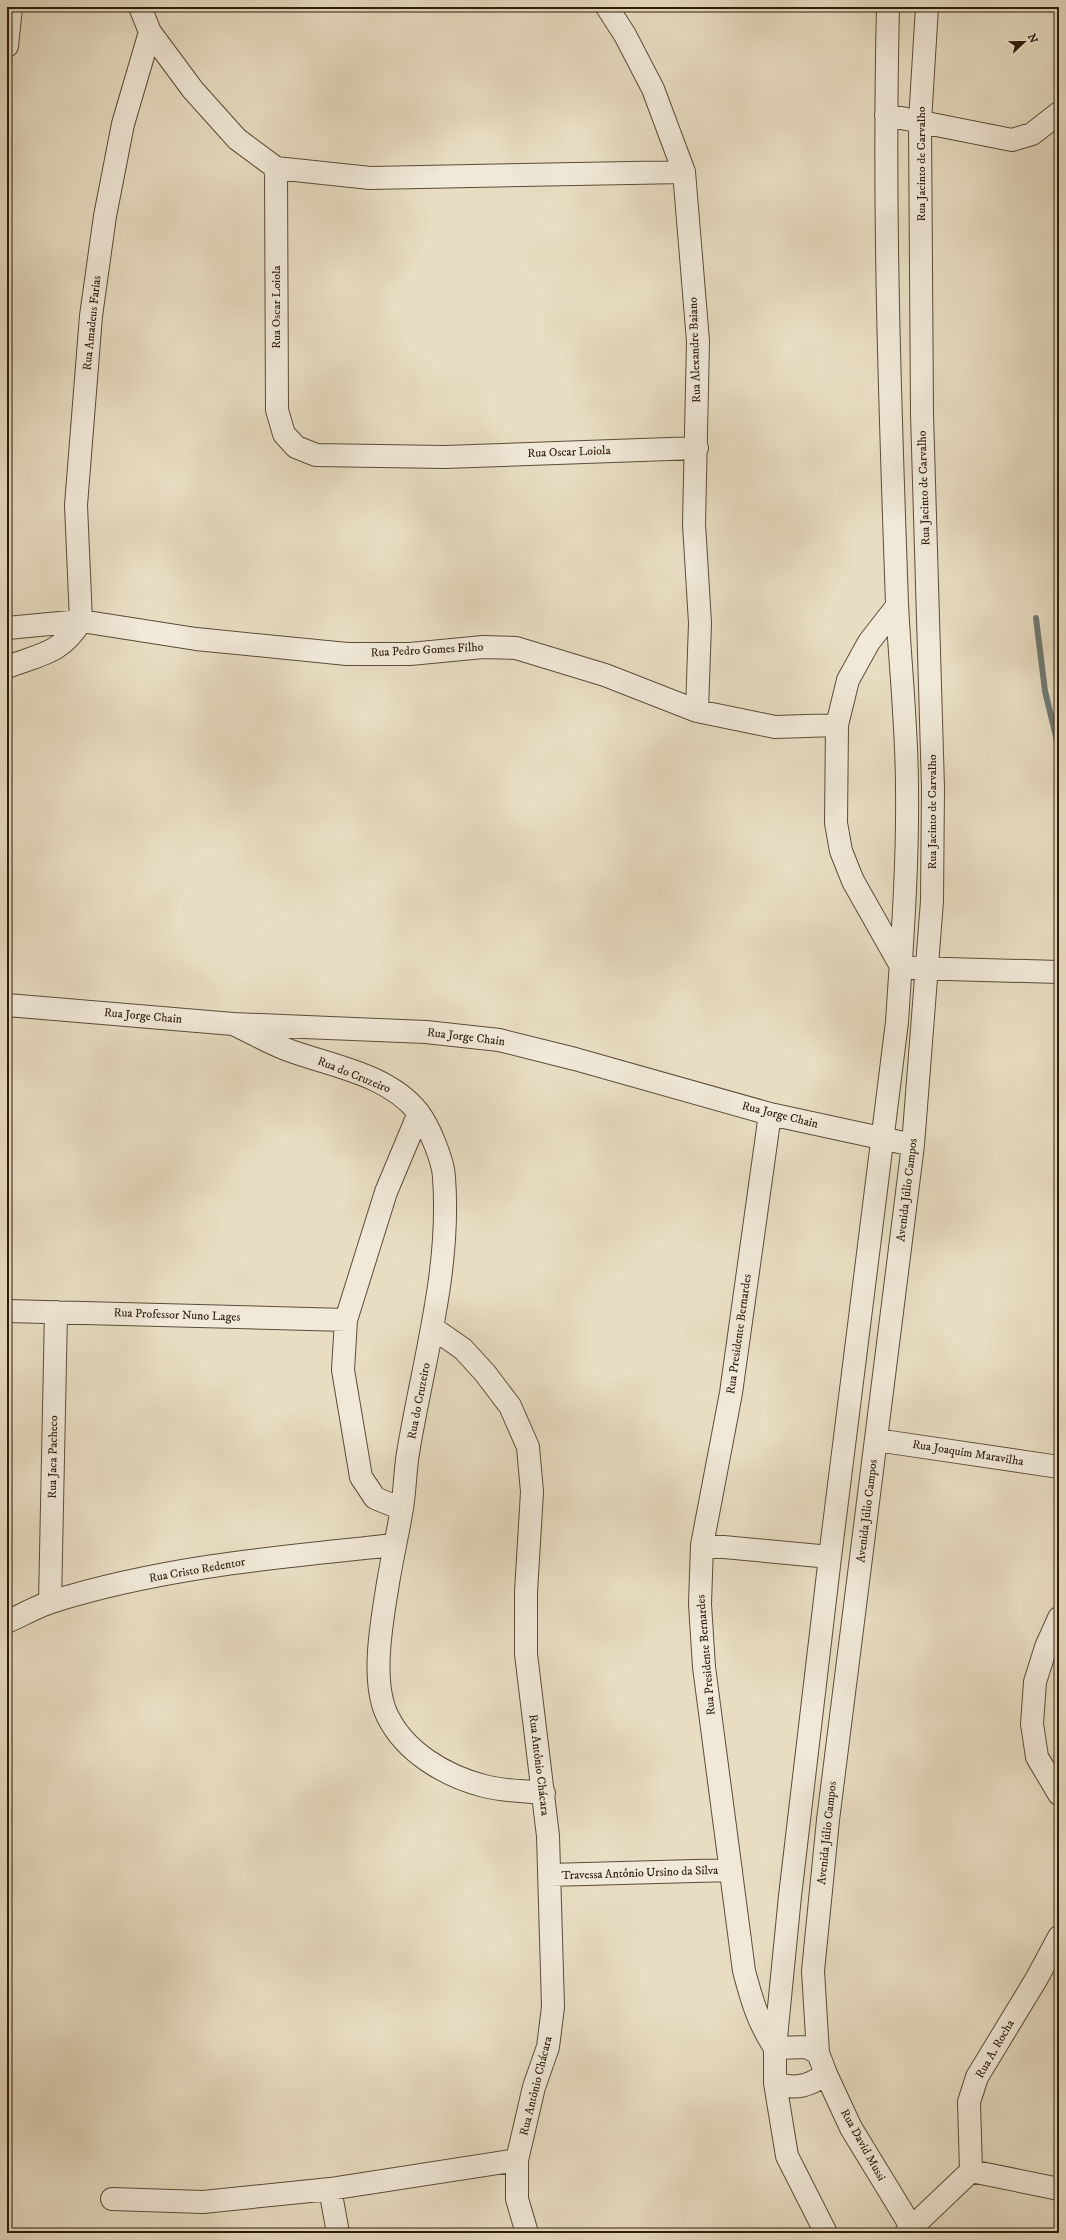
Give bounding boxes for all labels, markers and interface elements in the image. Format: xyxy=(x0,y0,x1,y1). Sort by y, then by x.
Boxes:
north arrow xyxy=(1004,22,1044,62)
text: N xyxy=(1024,32,1041,45)
street label: Rua Jacinto de Carvalho xyxy=(914,106,929,222)
street label: Rua Oscar Loiola xyxy=(269,264,284,349)
street label: Rua Amadeus Farias xyxy=(80,275,104,371)
street label: Rua Alexandre Baiano xyxy=(686,297,704,403)
street label: Rua Jacinto de Carvalho xyxy=(914,430,934,546)
street label: Rua Oscar Loiola xyxy=(527,443,612,461)
street label: Rua Pedro Gomes Filho xyxy=(370,640,484,660)
street label: Rua Jacinto de Carvalho xyxy=(925,754,940,870)
street label: Rua Jorge Chain xyxy=(103,1005,183,1027)
street label: Rua Jorge Chain xyxy=(426,1025,507,1049)
street label: Rua do Cruzeiro xyxy=(315,1054,393,1097)
street label: Rua Jorge Chain xyxy=(740,1098,821,1132)
street label: Avenida Júlio Campos xyxy=(893,1137,921,1243)
street label: Rua Presidente Bernardes xyxy=(723,1273,755,1395)
street label: Rua Professor Nuno Lages xyxy=(113,1305,241,1325)
street label: Rua do Cruzeiro xyxy=(404,1361,434,1441)
street label: Rua Jaca Pacheco xyxy=(45,1415,61,1499)
street label: Rua Joaquim Maravilha xyxy=(911,1437,1026,1469)
street label: Avenida Júlio Campos xyxy=(853,1458,881,1564)
street label: Rua Cristo Redentor xyxy=(148,1554,247,1586)
street label: Rua Presidente Bernardes xyxy=(693,1594,719,1716)
street label: Rua Antônio Chácara xyxy=(525,1713,553,1817)
street label: Avenida Júlio Campos xyxy=(814,1780,840,1886)
street label: Travessa Antônio Ursino da Silva xyxy=(561,1863,719,1883)
street label: Rua A. Rocha xyxy=(972,2016,1018,2081)
street label: Rua Antônio Chácara xyxy=(516,2034,556,2137)
street label: Rua David Mussi xyxy=(837,2106,889,2184)

